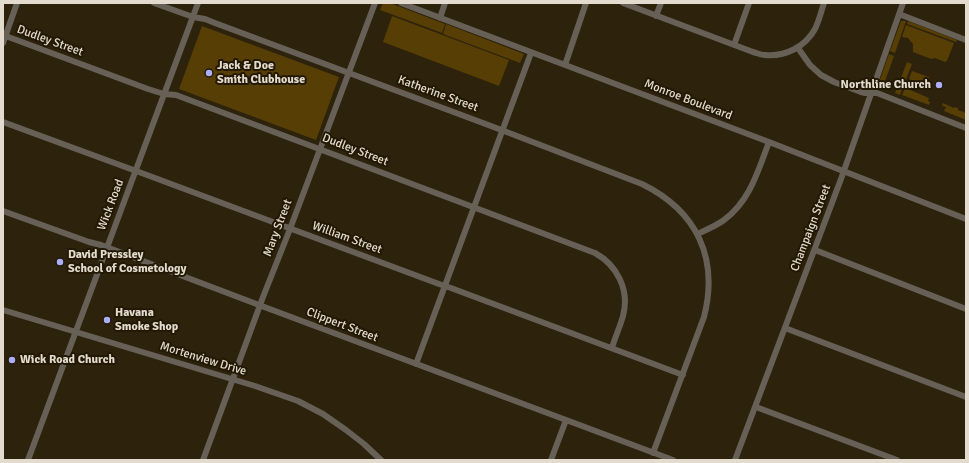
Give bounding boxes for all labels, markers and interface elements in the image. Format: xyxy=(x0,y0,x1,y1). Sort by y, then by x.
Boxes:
street label: Dudley Street xyxy=(15,22,85,60)
place label: Jack & Doe Smith Clubhouse xyxy=(217,59,305,87)
marker: Jack & Doe Smith Clubhouse xyxy=(204,68,214,78)
street label: Katherine Street xyxy=(396,73,480,115)
street label: Monroe Boulevard xyxy=(642,77,734,123)
place label: Northline Church xyxy=(841,78,931,92)
marker: Northline Church xyxy=(934,80,944,90)
street label: Dudley Street xyxy=(320,131,390,169)
street label: Wick Road xyxy=(95,177,127,233)
street label: Champaign Street xyxy=(788,183,834,273)
street label: Mary Street xyxy=(261,197,295,259)
street label: William Street xyxy=(310,219,384,257)
place label: David Pressley School of Cosmetology xyxy=(68,248,186,276)
marker: David Pressley School of Cosmetology xyxy=(55,257,65,267)
street label: Clippert Street xyxy=(304,305,380,345)
place label: Havana Smoke Shop xyxy=(115,306,178,334)
marker: Havana Smoke Shop xyxy=(102,315,112,325)
street label: Mortenview Drive xyxy=(158,339,248,379)
place label: Wick Road Church xyxy=(20,353,115,367)
marker: Wick Road Church xyxy=(7,355,17,365)

